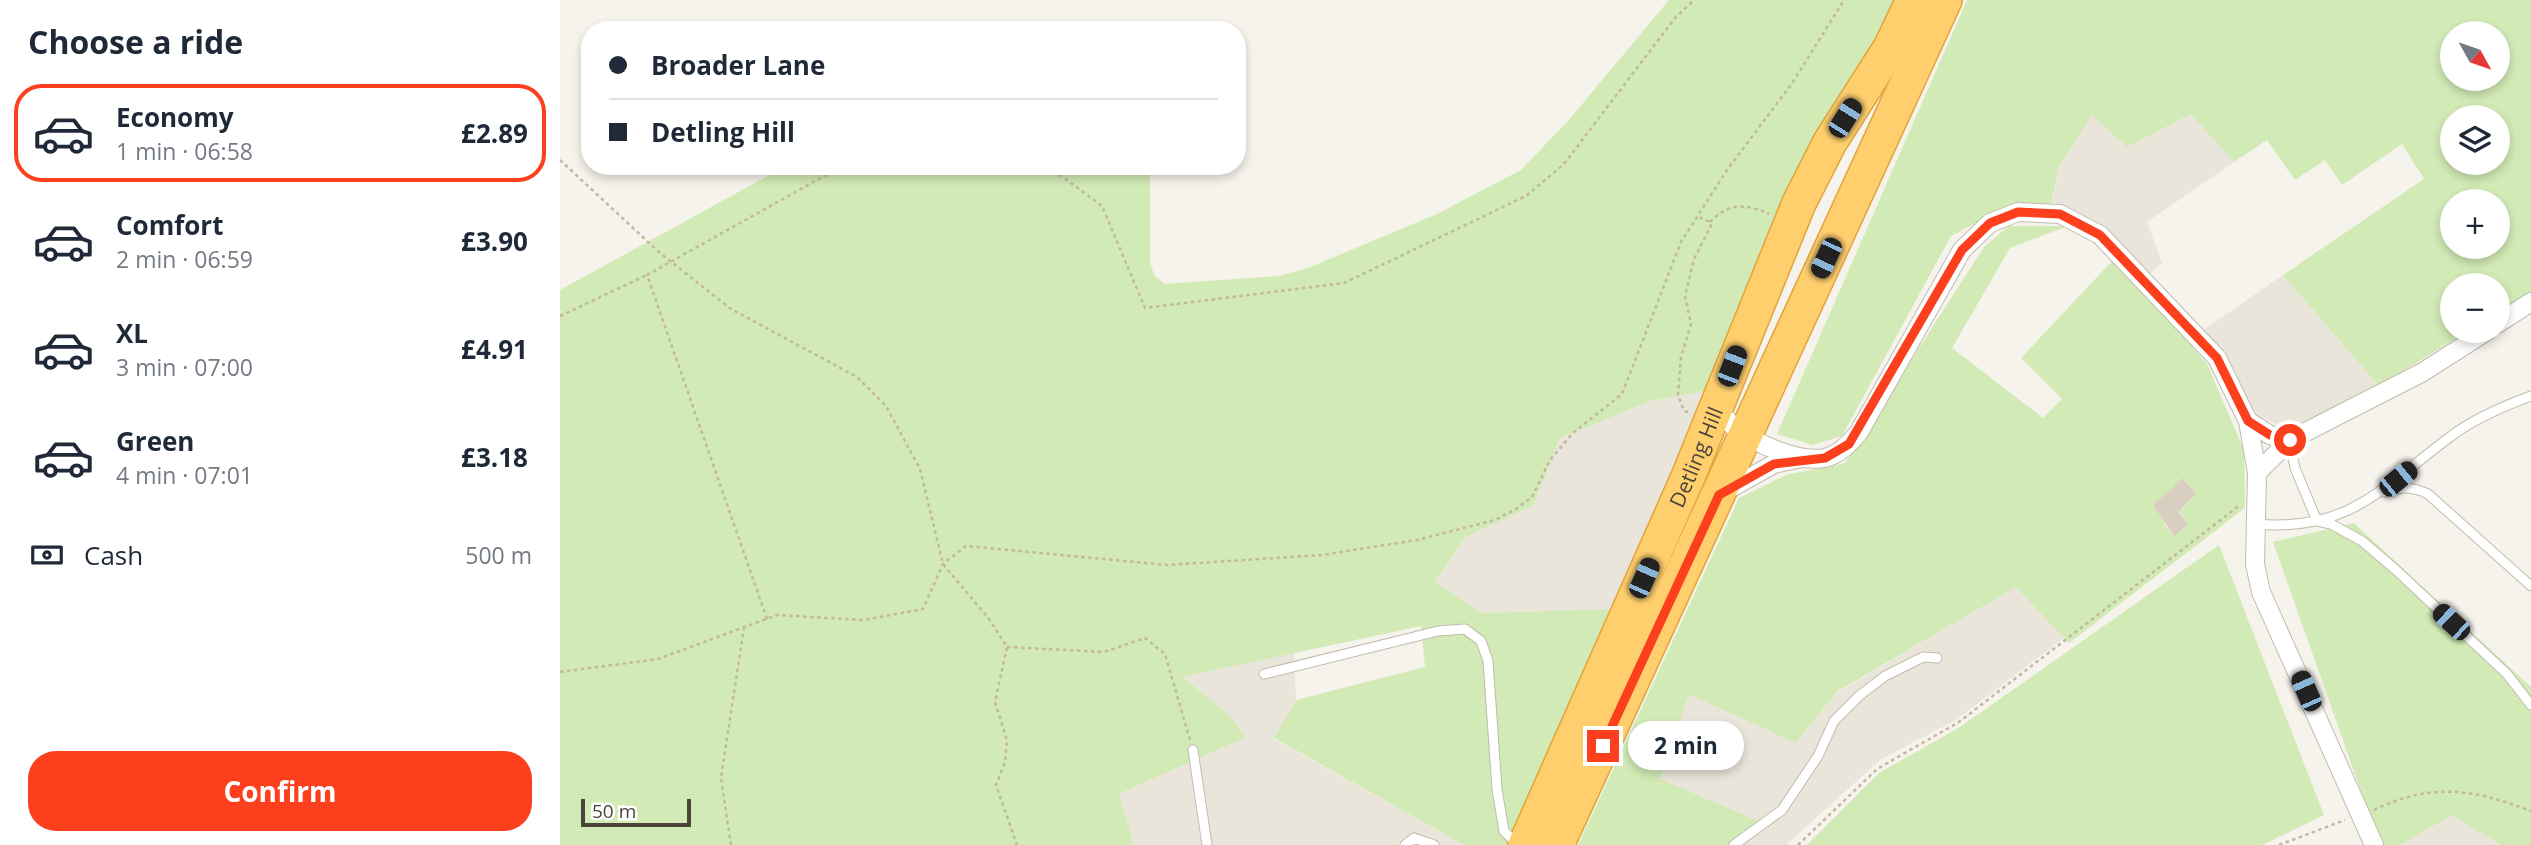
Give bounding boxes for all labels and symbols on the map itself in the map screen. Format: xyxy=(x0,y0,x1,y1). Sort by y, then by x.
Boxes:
north arrow xyxy=(2440,21,2510,91)
car xyxy=(1825,95,1866,141)
car xyxy=(1808,235,1845,281)
car xyxy=(1715,343,1750,389)
street label: Detling Hill xyxy=(1662,403,1729,512)
route start xyxy=(2274,424,2306,456)
car xyxy=(2376,458,2421,500)
car xyxy=(1626,555,1663,601)
car xyxy=(2429,600,2474,644)
car xyxy=(2288,668,2325,714)
callout: 2 min xyxy=(1628,722,1743,770)
route end xyxy=(1587,730,1619,762)
scale bar xyxy=(581,796,691,828)

